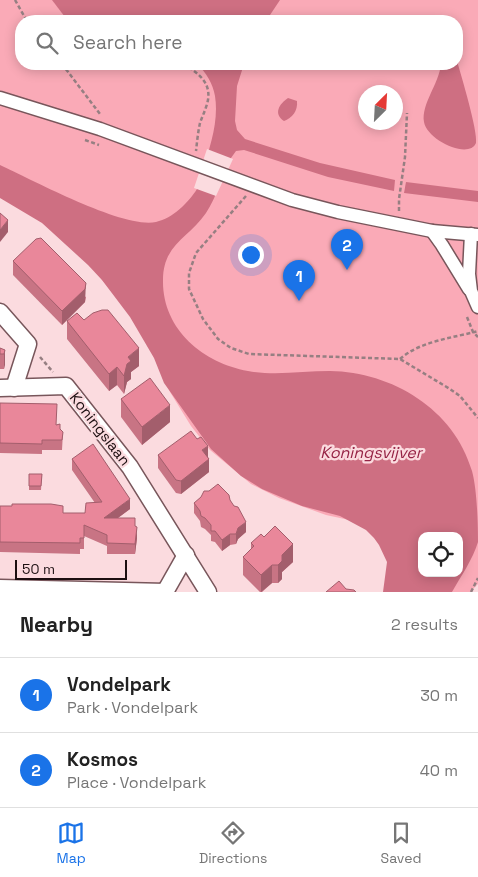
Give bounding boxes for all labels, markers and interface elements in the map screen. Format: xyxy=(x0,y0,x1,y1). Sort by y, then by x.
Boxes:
search box xyxy=(15,15,463,70)
icon: search xyxy=(33,29,61,57)
text: Search here xyxy=(73,30,183,55)
north arrow xyxy=(358,85,403,130)
pin: 2 xyxy=(331,229,363,270)
your location xyxy=(238,242,264,268)
pin: 1 xyxy=(283,260,315,301)
street label: Koningslaan xyxy=(66,388,135,469)
water label: Koningsvijver xyxy=(320,442,424,463)
map controls xyxy=(418,532,463,577)
button: locate xyxy=(418,532,463,577)
scale bar xyxy=(15,557,128,580)
text: 50 m xyxy=(22,560,55,578)
text: Nearby xyxy=(20,611,93,638)
text: 2 results xyxy=(391,614,458,635)
text: Vondelpark xyxy=(67,672,171,697)
text: 1 xyxy=(32,685,40,706)
text: 30 m xyxy=(420,685,458,706)
text: Park · Vondelpark xyxy=(67,697,198,718)
text: Kosmos xyxy=(67,747,138,772)
text: 2 xyxy=(31,760,41,781)
text: 40 m xyxy=(420,760,458,781)
text: Place · Vondelpark xyxy=(67,772,206,793)
tab: Map xyxy=(57,819,86,867)
tab: Directions xyxy=(199,819,267,867)
tab: Saved xyxy=(381,819,421,867)

